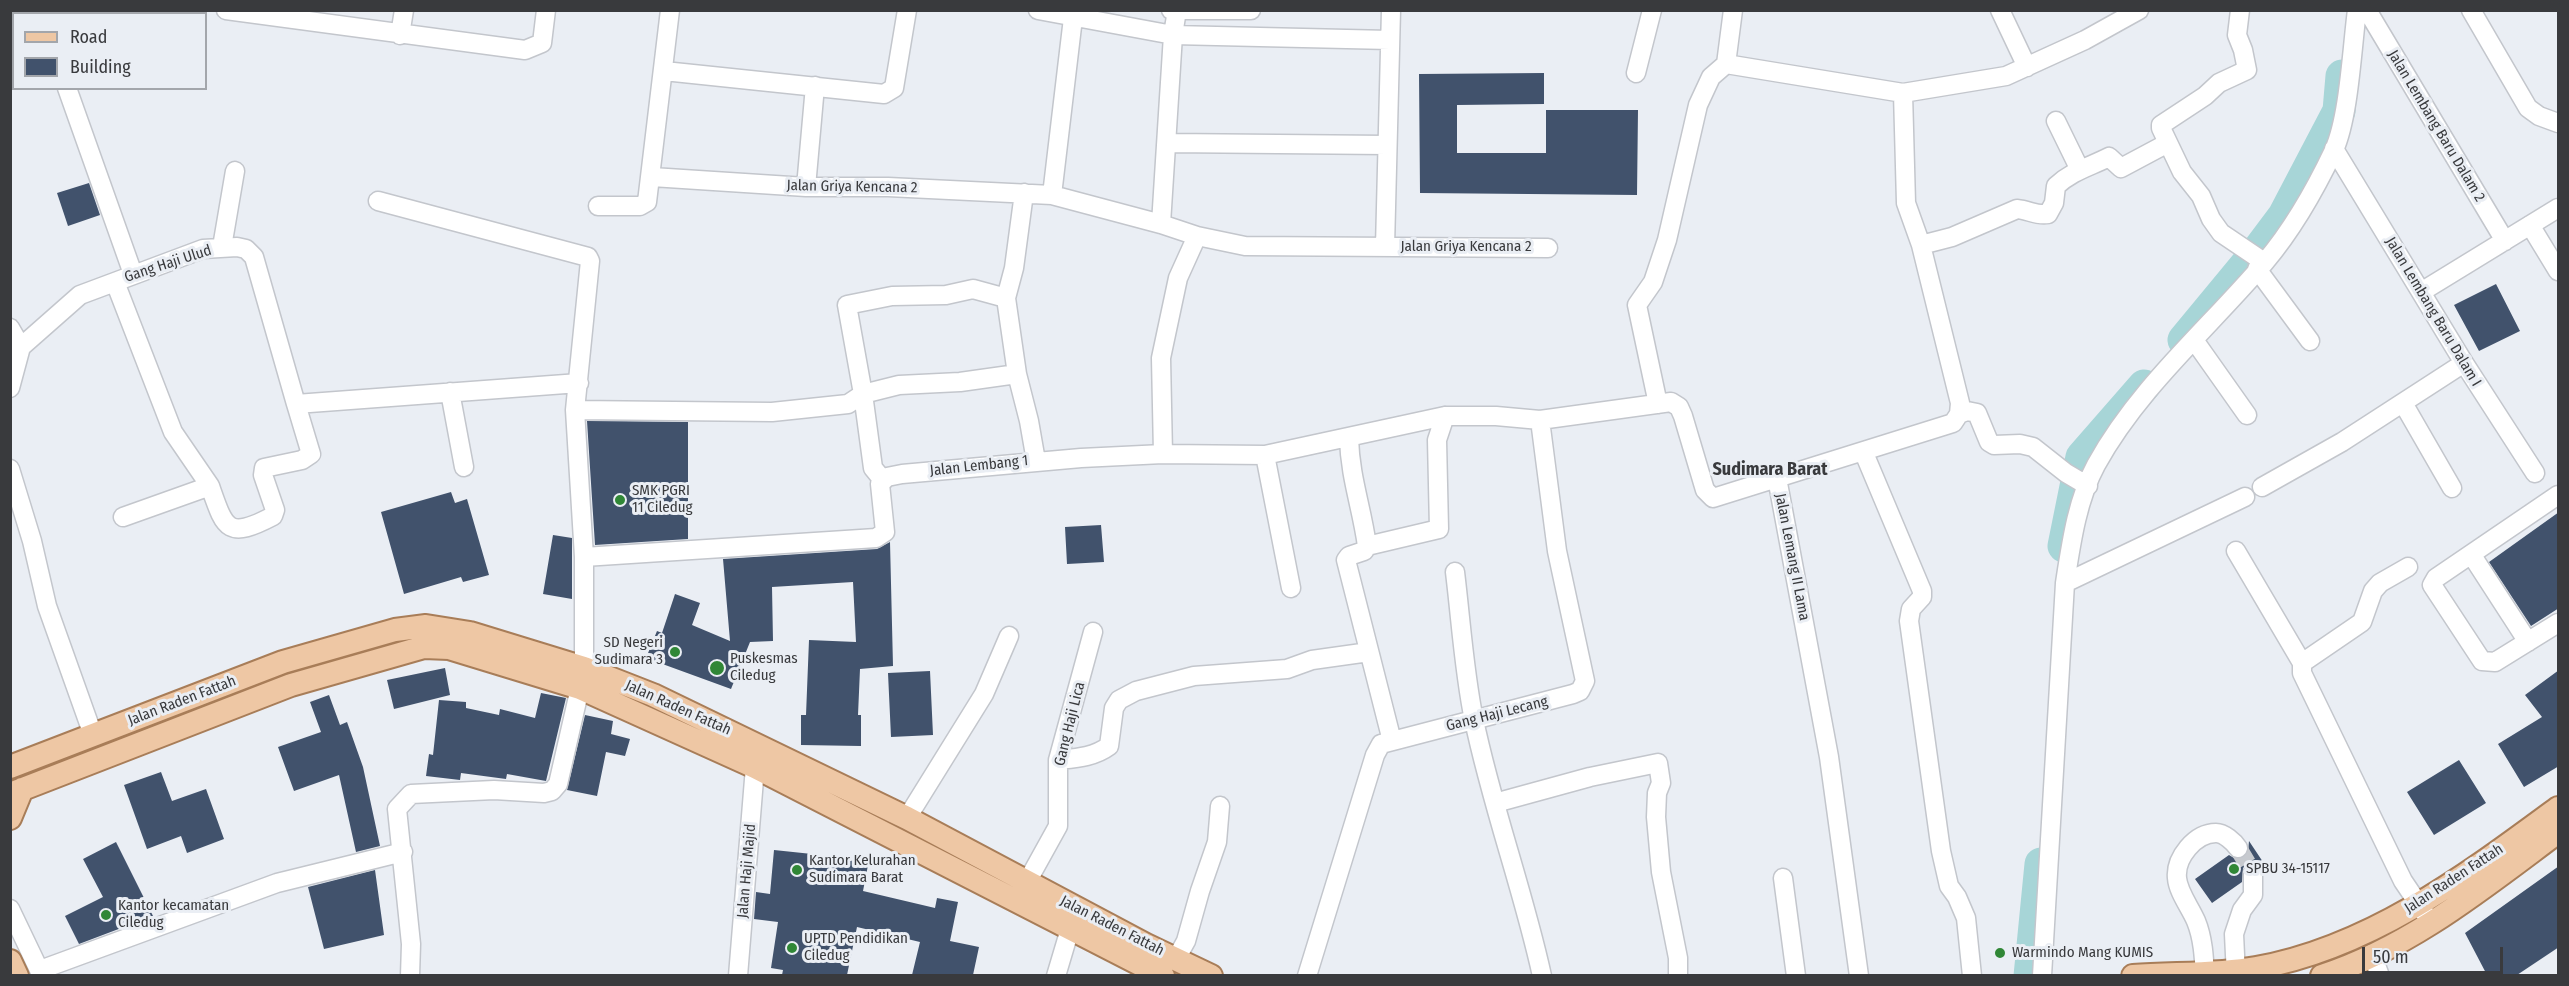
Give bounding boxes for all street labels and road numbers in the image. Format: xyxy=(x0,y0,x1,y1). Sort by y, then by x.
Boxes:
street label: Jalan Lembang Baru Dalam 2 xyxy=(2384,47,2488,205)
street label: Jalan Griya Kencana 2 xyxy=(786,177,918,197)
street label: Jalan Lembang Baru Dalam I xyxy=(2381,234,2485,390)
street label: Jalan Griya Kencana 2 xyxy=(1401,238,1531,256)
street label: Gang Haji Ulud xyxy=(122,241,214,287)
street label: Jalan Lembang 1 xyxy=(929,452,1029,480)
street label: Jalan Lemang II Lama xyxy=(1771,492,1813,622)
street label: Jalan Raden Fattah xyxy=(125,672,239,730)
street label: Jalan Raden Fattah xyxy=(622,677,734,739)
street label: Gang Haji Lica xyxy=(1051,680,1089,768)
street label: Gang Haji Lecang xyxy=(1444,693,1550,735)
street label: Jalan Haji Majid xyxy=(734,823,760,919)
street label: Jalan Raden Fattah xyxy=(2401,840,2507,918)
street label: Jalan Raden Fattah xyxy=(1057,892,1167,960)

